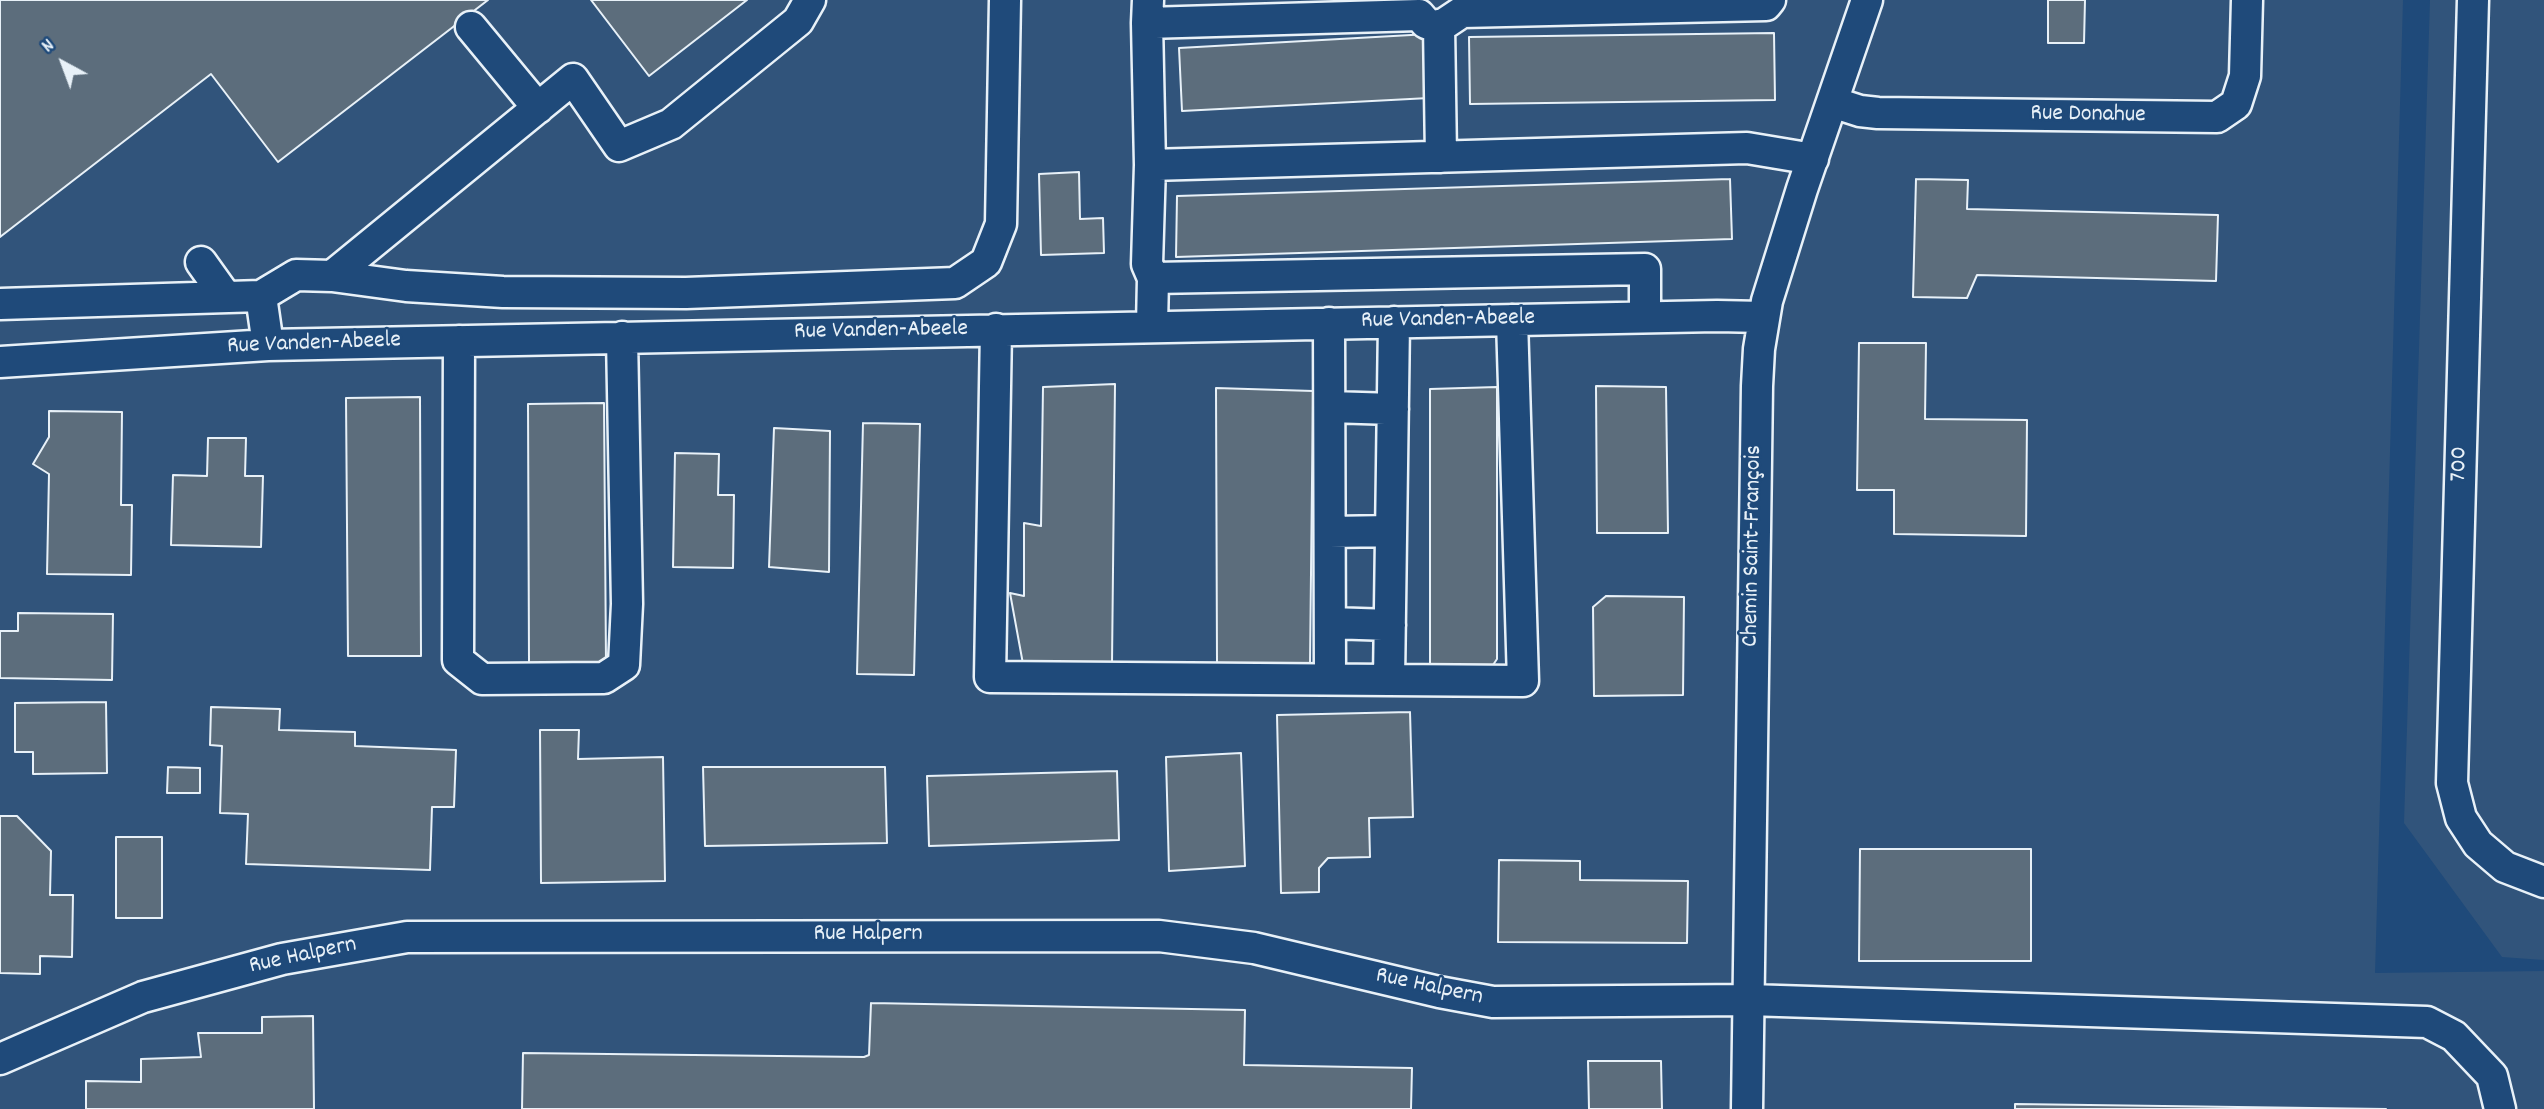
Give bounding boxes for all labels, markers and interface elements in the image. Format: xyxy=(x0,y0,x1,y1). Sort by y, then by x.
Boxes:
north arrow xyxy=(28,28,98,98)
text: N xyxy=(36,34,61,60)
street label: Rue Donahue xyxy=(2030,101,2146,131)
street label: Rue Vanden-Abeele xyxy=(1361,305,1535,337)
street label: Rue Vanden-Abeele xyxy=(794,316,968,348)
street label: Rue Vanden-Abeele xyxy=(227,328,401,362)
street label: Chemin Saint-François xyxy=(1738,445,1770,647)
street label: 700 xyxy=(2446,446,2476,482)
street label: Rue Halpern xyxy=(814,922,922,950)
street label: Rue Halpern xyxy=(247,932,359,982)
street label: Rue Halpern xyxy=(1373,963,1485,1013)

